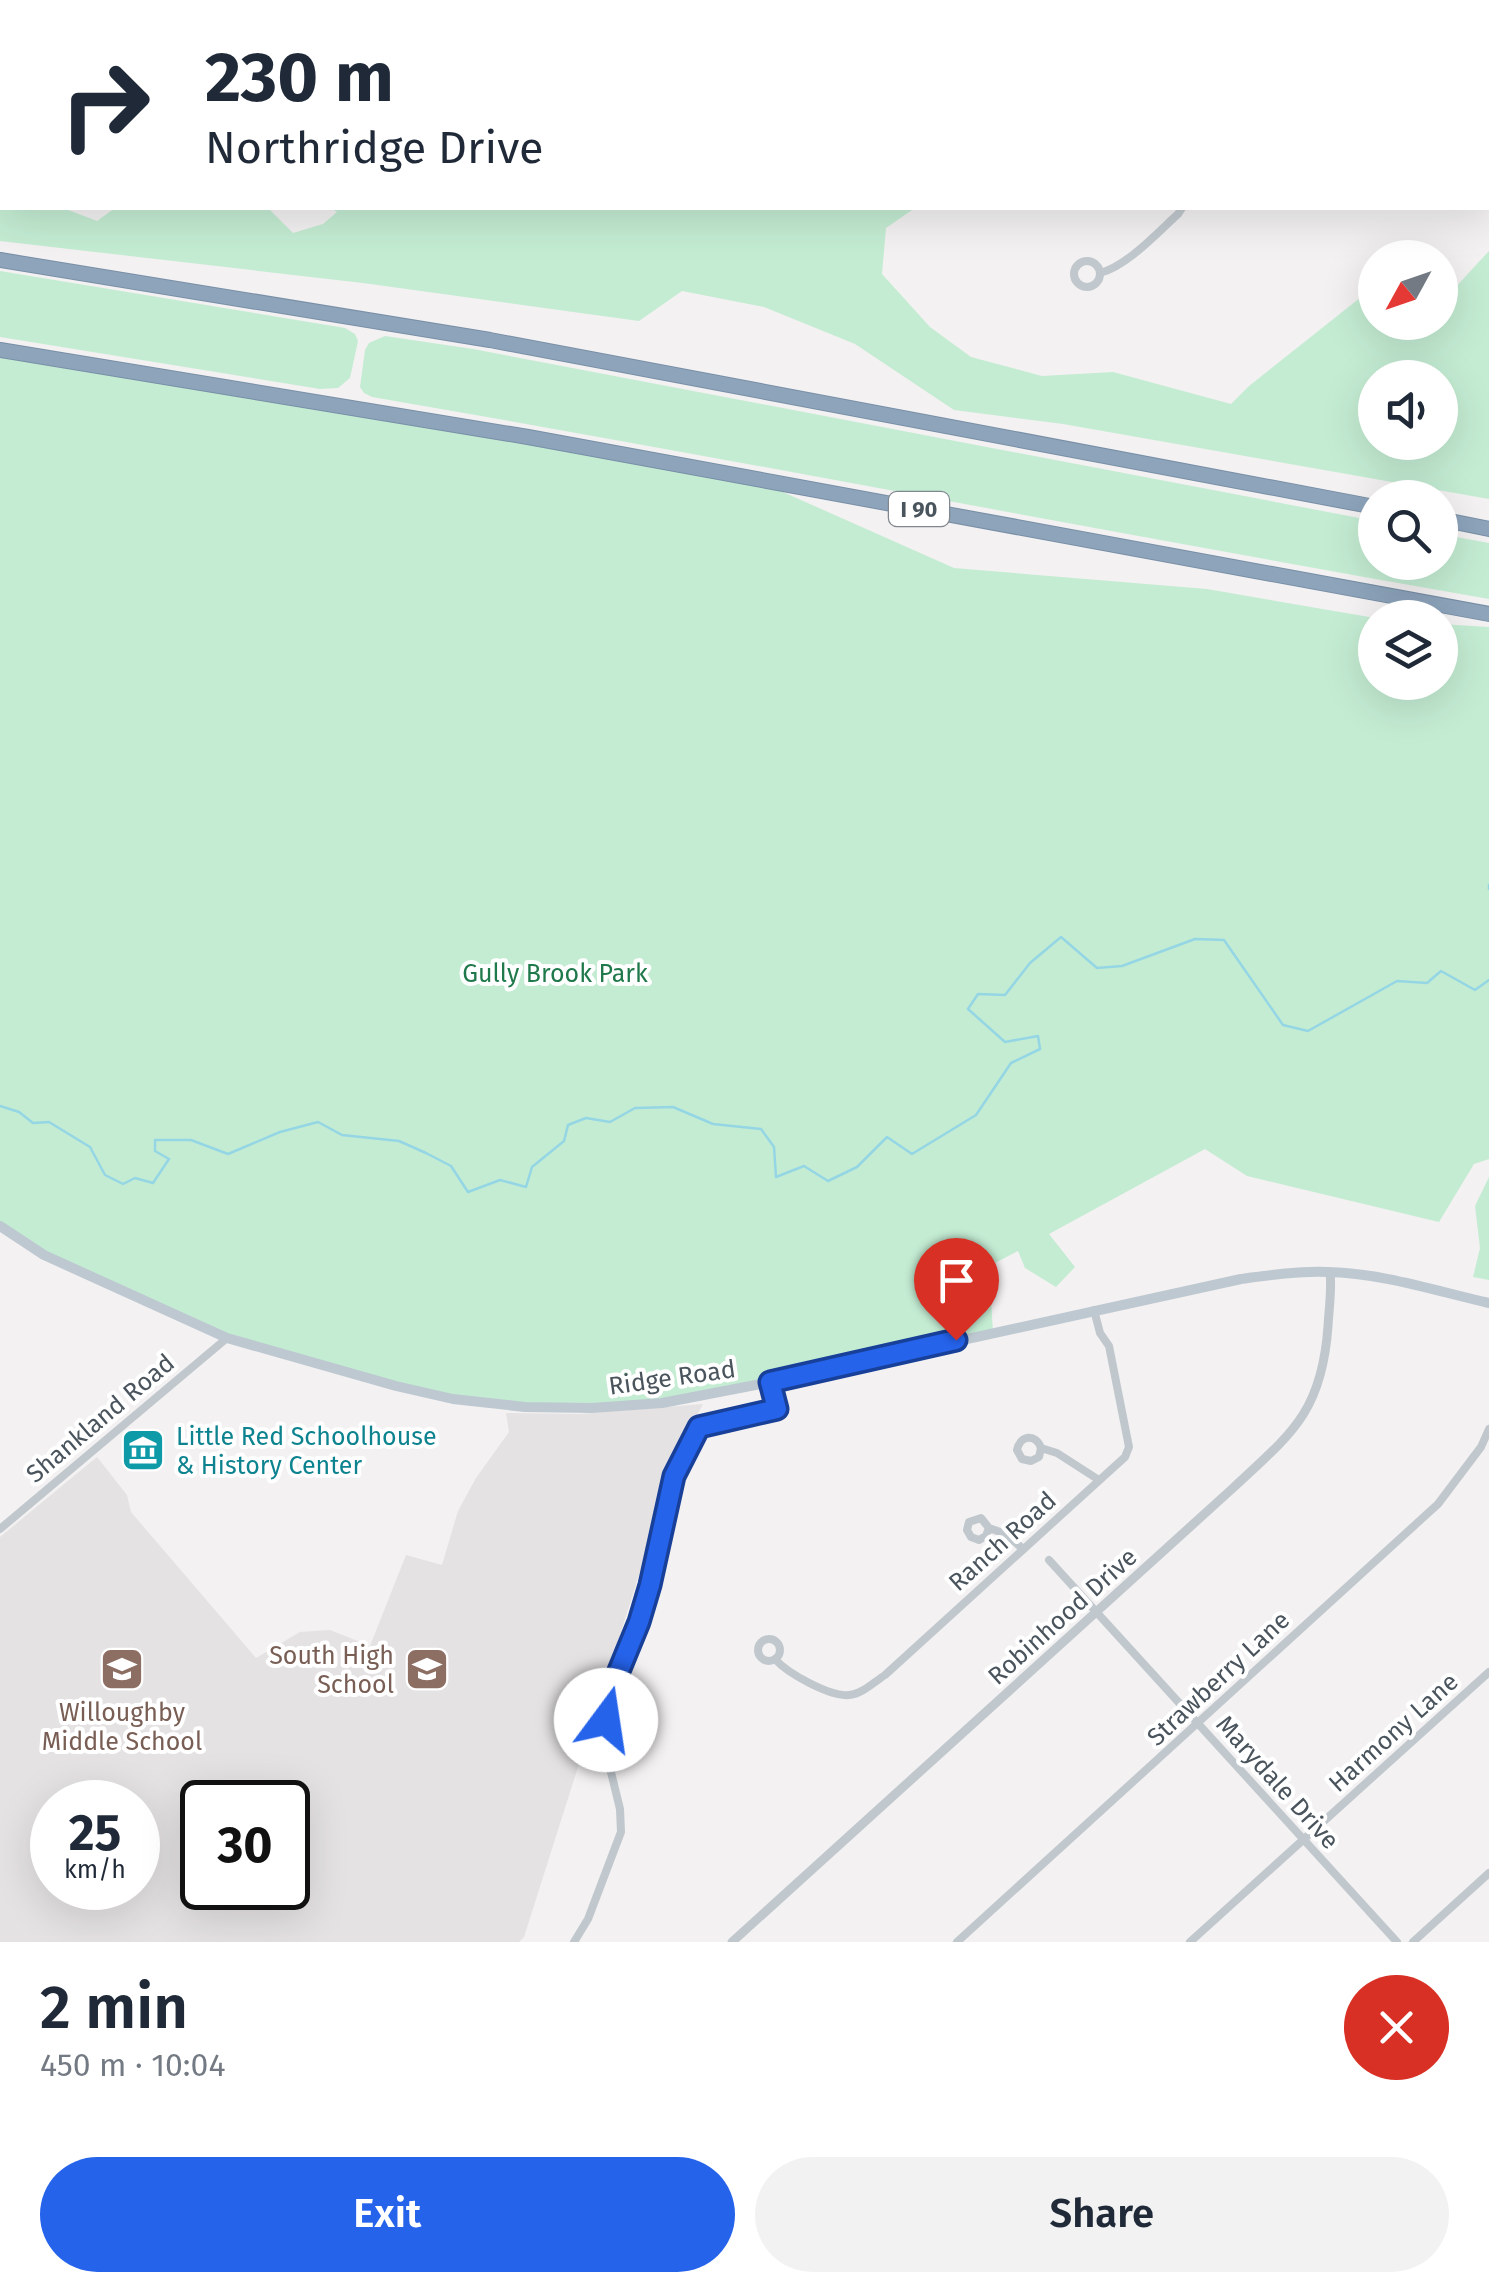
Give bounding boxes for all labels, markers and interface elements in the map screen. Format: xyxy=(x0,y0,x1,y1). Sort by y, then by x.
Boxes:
text: 230 m xyxy=(205,36,394,120)
icon: right xyxy=(40,40,170,170)
text: Northridge Drive xyxy=(205,121,544,175)
north arrow xyxy=(1358,240,1458,340)
map controls xyxy=(1358,240,1458,700)
button: sound xyxy=(1358,360,1458,460)
button: search xyxy=(1358,480,1458,580)
road number: I 90 xyxy=(889,492,949,526)
button: layers xyxy=(1358,600,1458,700)
park label: Gully Brook Park xyxy=(462,959,648,989)
pin xyxy=(914,1238,999,1341)
icon: arrive xyxy=(929,1253,984,1308)
street label: Shankland Road xyxy=(21,1348,181,1489)
street label: Ridge Road xyxy=(607,1354,737,1402)
place label: Little Red Schoolhouse & History Center xyxy=(176,1422,437,1481)
museum icon: Little Red Schoolhouse & History Center xyxy=(120,1427,166,1473)
street label: Ranch Road xyxy=(943,1486,1063,1598)
street label: Robinhood Drive xyxy=(982,1542,1143,1691)
street label: Strawberry Lane xyxy=(1141,1605,1296,1752)
place label: South High School xyxy=(269,1641,394,1700)
school or university icon: Willoughby Middle School xyxy=(99,1646,145,1692)
school or university icon: South High School xyxy=(404,1646,450,1692)
street label: Harmony Lane xyxy=(1323,1667,1465,1799)
position arrow xyxy=(554,1668,658,1772)
place label: Willoughby Middle School xyxy=(42,1698,202,1757)
street label: Marydale Drive xyxy=(1209,1710,1345,1856)
speed limit sign: 30 xyxy=(180,1780,310,1910)
text: 25 xyxy=(69,1803,121,1863)
text: km/h xyxy=(64,1855,126,1885)
text: 2 min xyxy=(40,1972,188,2044)
button: close xyxy=(1344,1975,1449,2080)
text: 450 m · 10:04 xyxy=(40,2046,225,2084)
button: Exit xyxy=(40,2157,735,2272)
button: Share xyxy=(755,2157,1449,2272)

